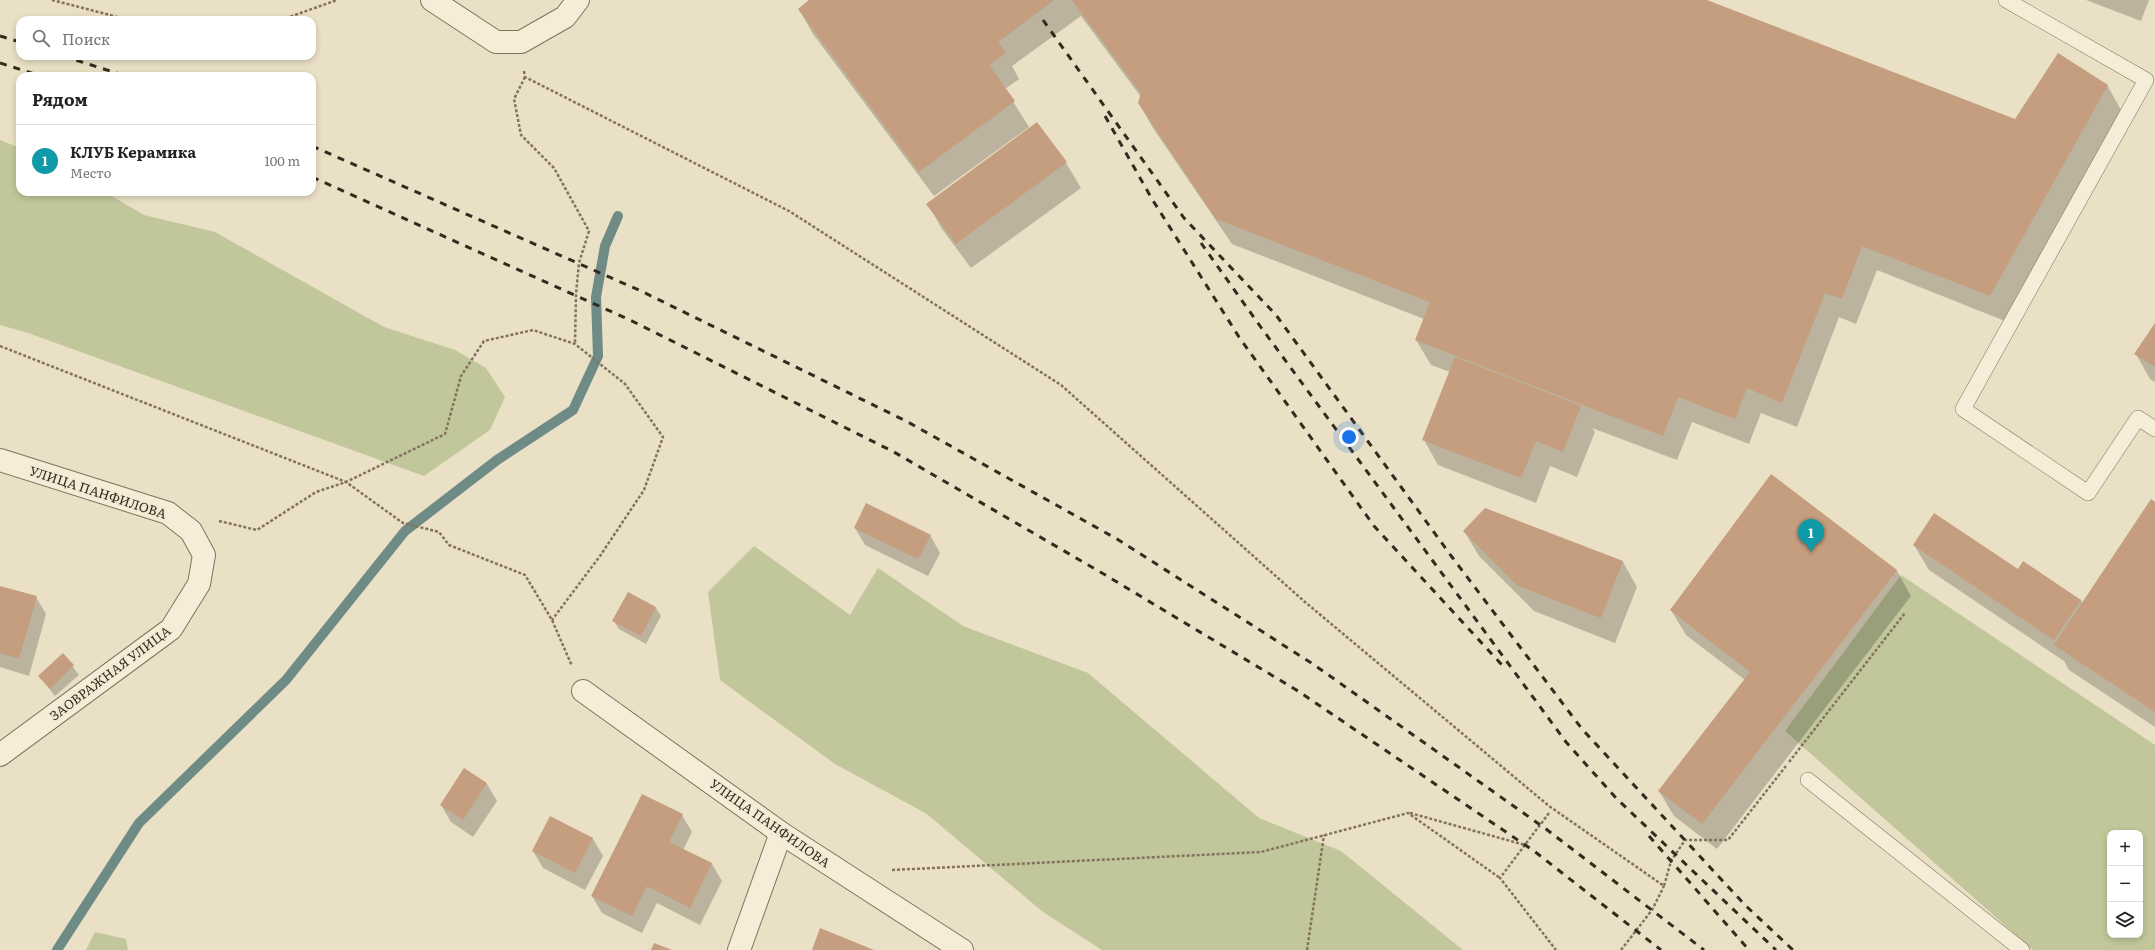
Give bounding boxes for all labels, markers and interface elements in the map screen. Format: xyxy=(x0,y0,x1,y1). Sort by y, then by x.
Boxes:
search box xyxy=(16,16,316,60)
icon: search xyxy=(30,27,52,49)
text: Поиск xyxy=(62,27,110,50)
text: Рядом xyxy=(32,86,88,111)
text: КЛУБ Керамика xyxy=(70,140,196,163)
text: 1 xyxy=(42,151,48,170)
text: 100 m xyxy=(264,151,300,170)
text: Место xyxy=(70,163,111,182)
your location xyxy=(1339,427,1359,447)
street label: УЛИЦА ПАНФИЛОВА xyxy=(27,460,170,523)
pin: 1 xyxy=(1798,519,1824,552)
street label: ЗАОВРАЖНАЯ УЛИЦА xyxy=(45,620,175,724)
street label: УЛИЦА ПАНФИЛОВА xyxy=(706,774,835,872)
map controls xyxy=(2107,830,2143,938)
button: + xyxy=(2107,830,2143,866)
button: − xyxy=(2107,866,2143,902)
button: layers xyxy=(2107,902,2143,938)

